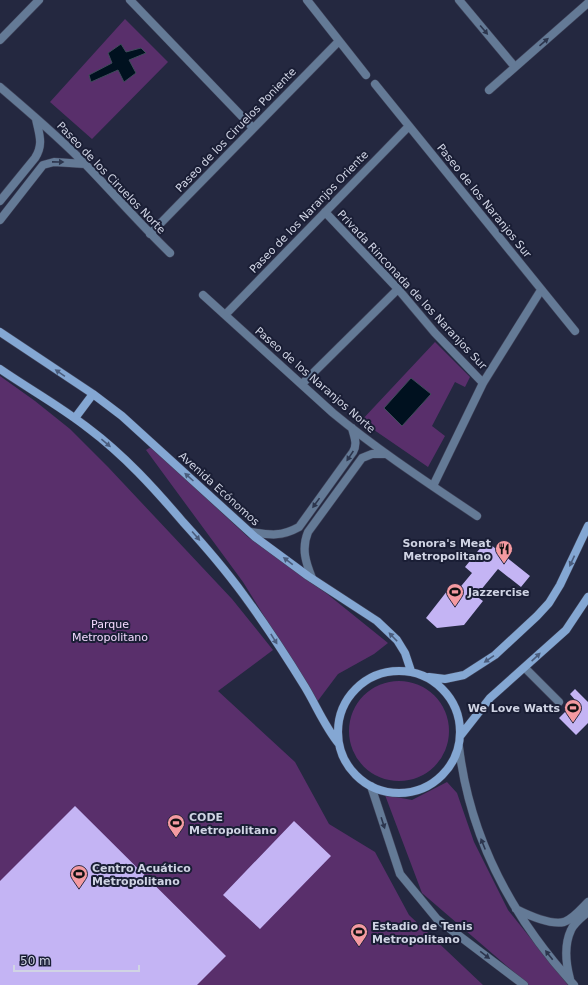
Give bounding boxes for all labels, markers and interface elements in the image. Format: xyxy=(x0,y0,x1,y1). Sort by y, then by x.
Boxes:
one-way arrow xyxy=(480,25,489,35)
one-way arrow xyxy=(539,37,550,46)
street label: Paseo de los Ciruelos Poniente xyxy=(173,65,299,195)
street label: Paseo de los Ciruelos Norte xyxy=(54,119,168,237)
street label: Paseo de los Naranjos Sur xyxy=(434,142,534,261)
street label: Paseo de los Naranjos Oriente xyxy=(247,148,371,276)
one-way arrow xyxy=(52,159,64,166)
street label: Privada Rinconada de los Naranjos Sur xyxy=(335,208,490,373)
street label: Paseo de los Naranjos Norte xyxy=(252,324,378,436)
one-way arrow xyxy=(54,369,66,376)
one-way arrow xyxy=(100,438,111,447)
street label: Avenida Ecónomos xyxy=(176,449,262,529)
one-way arrow xyxy=(346,451,354,461)
one-way arrow xyxy=(184,472,195,481)
one-way arrow xyxy=(312,498,320,509)
one-way arrow xyxy=(191,531,200,541)
place label: Sonora's Meat Metropolitano xyxy=(402,537,491,563)
restaurant icon: Sonora's Meat Metropolitano xyxy=(494,539,514,564)
one-way arrow xyxy=(569,555,575,567)
one-way arrow xyxy=(283,557,294,565)
sports icon: Jazzercise xyxy=(445,582,465,607)
place label: Jazzercise xyxy=(467,586,530,599)
park label: Parque Metropolitano xyxy=(72,618,148,644)
one-way arrow xyxy=(388,632,398,642)
one-way arrow xyxy=(270,634,278,645)
one-way arrow xyxy=(531,652,541,662)
one-way arrow xyxy=(484,655,494,663)
sports icon: We Love Watts xyxy=(563,698,583,723)
place label: We Love Watts xyxy=(468,702,560,715)
place label: CODE Metropolitano xyxy=(189,811,277,837)
sports icon: CODE Metropolitano xyxy=(166,813,186,838)
one-way arrow xyxy=(380,817,386,829)
one-way arrow xyxy=(479,837,485,849)
place label: Centro Acuático Metropolitano xyxy=(92,862,191,888)
sports icon: Centro Acuático Metropolitano xyxy=(69,864,89,889)
place label: Estadio de Tenis Metropolitano xyxy=(372,920,473,946)
sports icon: Estadio de Tenis Metropolitano xyxy=(349,922,369,947)
scale bar xyxy=(14,947,139,973)
one-way arrow xyxy=(545,950,553,961)
one-way arrow xyxy=(480,951,490,959)
text: 50 m xyxy=(20,954,51,968)

